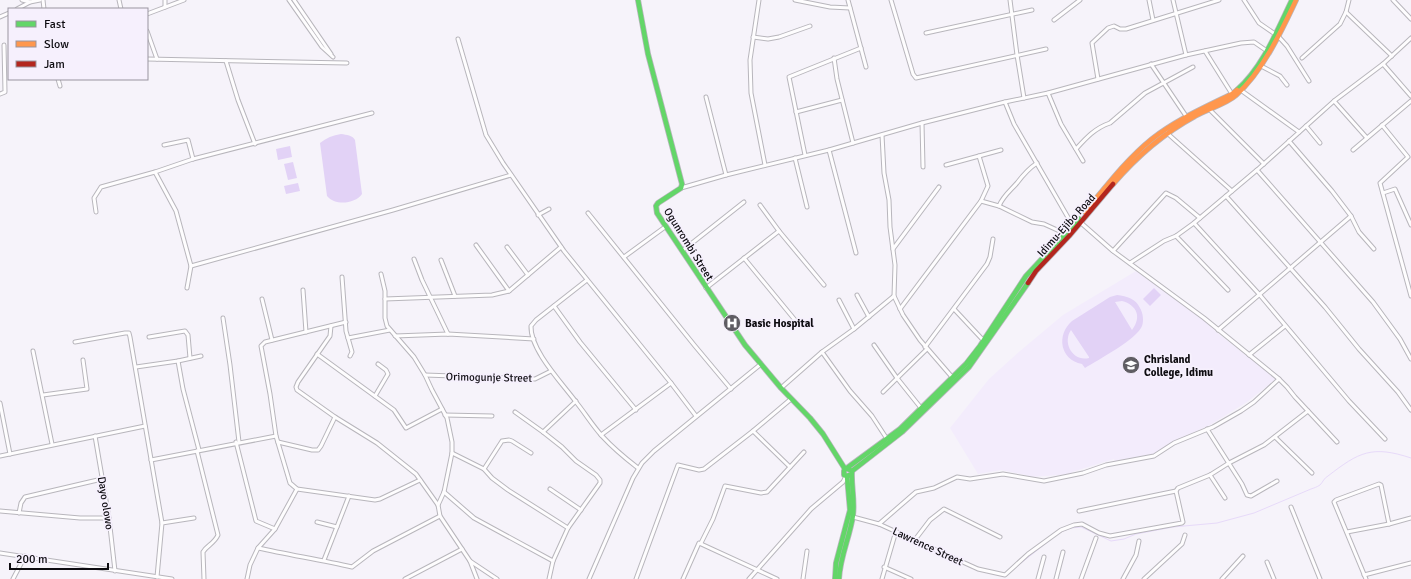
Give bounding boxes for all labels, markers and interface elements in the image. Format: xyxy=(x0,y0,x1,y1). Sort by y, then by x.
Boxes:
legend xyxy=(8,8,148,80)
text: Fast xyxy=(44,17,65,32)
text: Slow xyxy=(44,37,69,52)
text: Jam xyxy=(44,57,65,72)
street label: Idimu-Ejibo Road xyxy=(1035,191,1098,260)
street label: Ogunrombi Street xyxy=(661,206,716,283)
hospital icon: Basic Hospital xyxy=(722,313,742,333)
place label: Basic Hospital xyxy=(745,317,814,330)
place label: Chrisland College, Idimu xyxy=(1144,353,1213,379)
school or university icon: Chrisland College, Idimu xyxy=(1121,355,1141,375)
street label: Orimogunje Street xyxy=(446,370,532,385)
street label: Dayo olowo xyxy=(95,476,116,531)
street label: Lawrence Street xyxy=(891,524,965,568)
scale bar xyxy=(10,545,108,571)
text: 200 m xyxy=(16,552,48,567)

